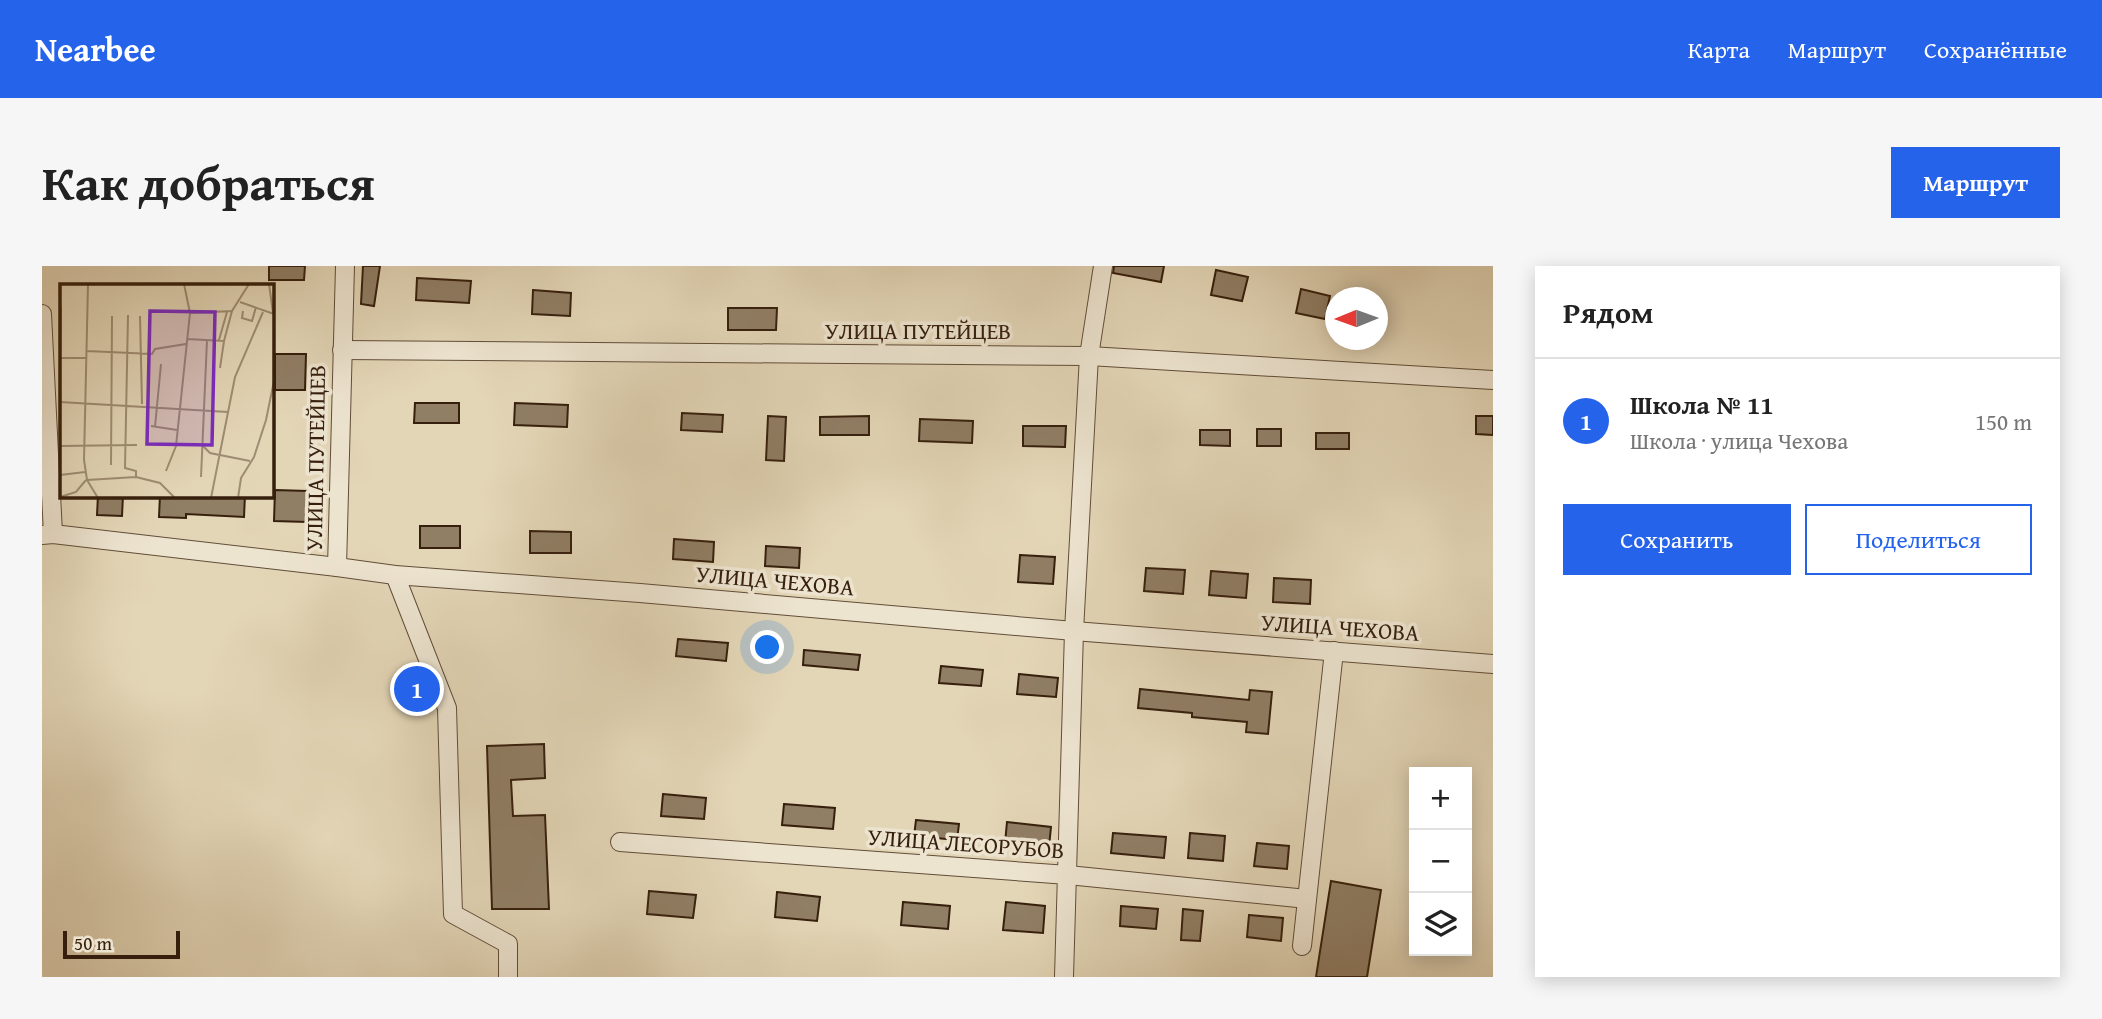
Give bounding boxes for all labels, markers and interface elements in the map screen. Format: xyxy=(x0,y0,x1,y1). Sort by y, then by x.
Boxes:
text: Nearbee xyxy=(35,25,156,73)
text: Карта xyxy=(1688,32,1750,67)
text: Маршрут xyxy=(1788,32,1886,67)
text: Сохранённые xyxy=(1924,32,2067,67)
text: Как добраться xyxy=(42,146,375,218)
button: Маршрут xyxy=(1891,147,2060,218)
inset map xyxy=(60,284,273,497)
north arrow xyxy=(1325,287,1388,350)
text: Рядом xyxy=(1563,290,1654,334)
street label: УЛИЦА ПУТЕЙЦЕВ xyxy=(825,314,1011,347)
street label: УЛИЦА ПУТЕЙЦЕВ xyxy=(297,365,333,551)
text: Школа № 11 xyxy=(1630,385,1774,424)
text: 1 xyxy=(1580,405,1592,438)
text: 150 m xyxy=(1975,405,2032,438)
text: Школа · улица Чехова xyxy=(1630,424,1848,457)
button: Сохранить xyxy=(1563,504,1791,575)
button: Поделиться xyxy=(1805,504,2032,575)
street label: УЛИЦА ЧЕХОВА xyxy=(694,557,856,603)
street label: УЛИЦА ЧЕХОВА xyxy=(1260,605,1420,649)
your location xyxy=(750,630,784,664)
pin: 1 xyxy=(394,663,440,715)
map controls xyxy=(1409,767,1472,956)
button: + xyxy=(1409,767,1472,830)
street label: УЛИЦА ЛЕСОРУБОВ xyxy=(867,820,1065,866)
button: − xyxy=(1409,830,1472,893)
button: layers xyxy=(1409,893,1472,956)
scale bar xyxy=(63,928,180,960)
text: 50 m xyxy=(74,929,112,957)

